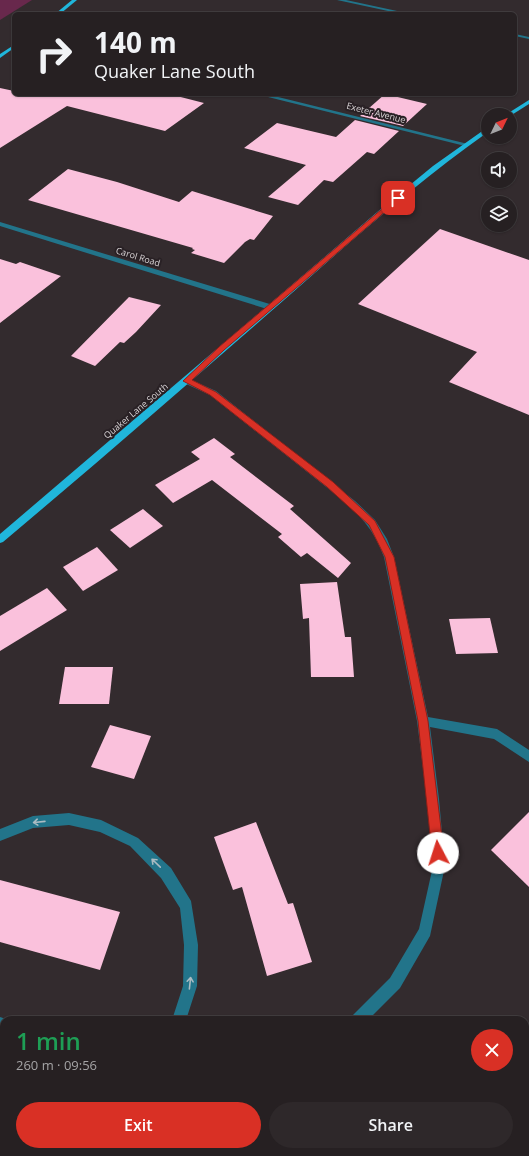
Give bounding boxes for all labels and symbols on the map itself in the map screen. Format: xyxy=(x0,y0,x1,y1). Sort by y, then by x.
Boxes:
street label: Exeter Avenue xyxy=(345,99,407,126)
north arrow xyxy=(481,108,517,144)
pin xyxy=(381,181,415,215)
street label: Carol Road xyxy=(114,244,162,269)
street label: Quaker Lane South xyxy=(101,380,171,441)
one-way arrow xyxy=(33,818,46,825)
position arrow xyxy=(417,832,459,874)
one-way arrow xyxy=(151,858,161,868)
one-way arrow xyxy=(186,977,194,990)

